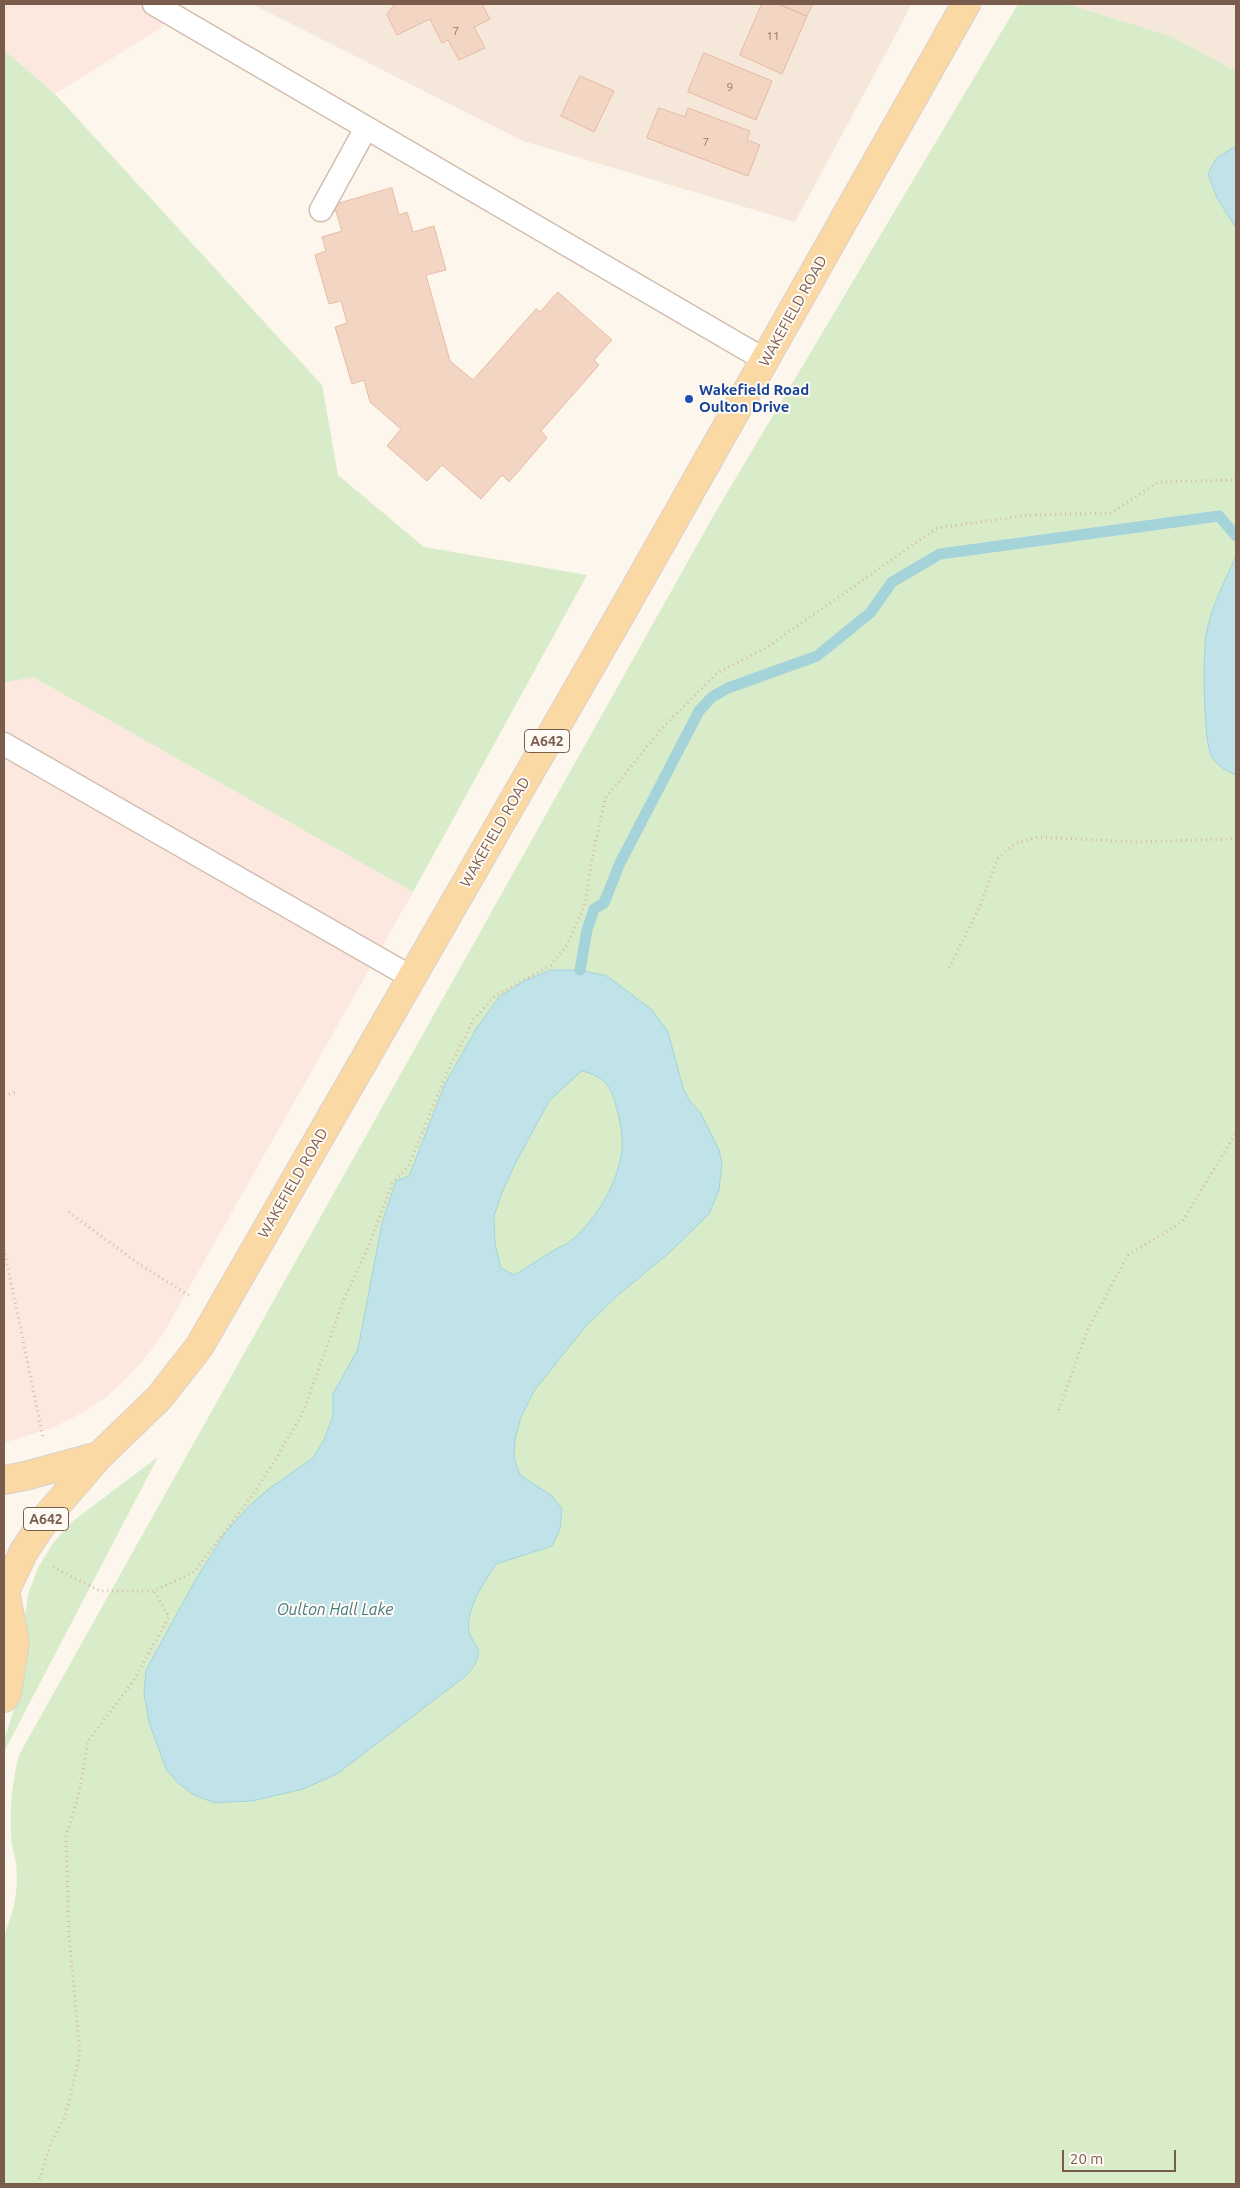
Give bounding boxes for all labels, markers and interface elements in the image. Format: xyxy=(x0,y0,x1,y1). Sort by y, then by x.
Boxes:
house number: 7 xyxy=(453,24,459,38)
house number: 11 xyxy=(766,29,780,43)
house number: 9 xyxy=(727,80,733,94)
house number: 7 xyxy=(703,135,709,149)
street label: WAKEFIELD ROAD xyxy=(755,252,831,370)
place label: Wakefield Road Oulton Drive xyxy=(699,381,809,416)
marker: Wakefield Road Oulton Drive xyxy=(683,393,695,405)
road number: A642 xyxy=(524,729,570,752)
street label: WAKEFIELD ROAD xyxy=(456,774,534,890)
street label: WAKEFIELD ROAD xyxy=(254,1125,332,1241)
road number: A642 xyxy=(23,1508,68,1530)
water label: Oulton Hall Lake xyxy=(277,1600,393,1620)
scale bar xyxy=(1065,2140,1179,2172)
text: 20 m xyxy=(1070,2150,1103,2167)

